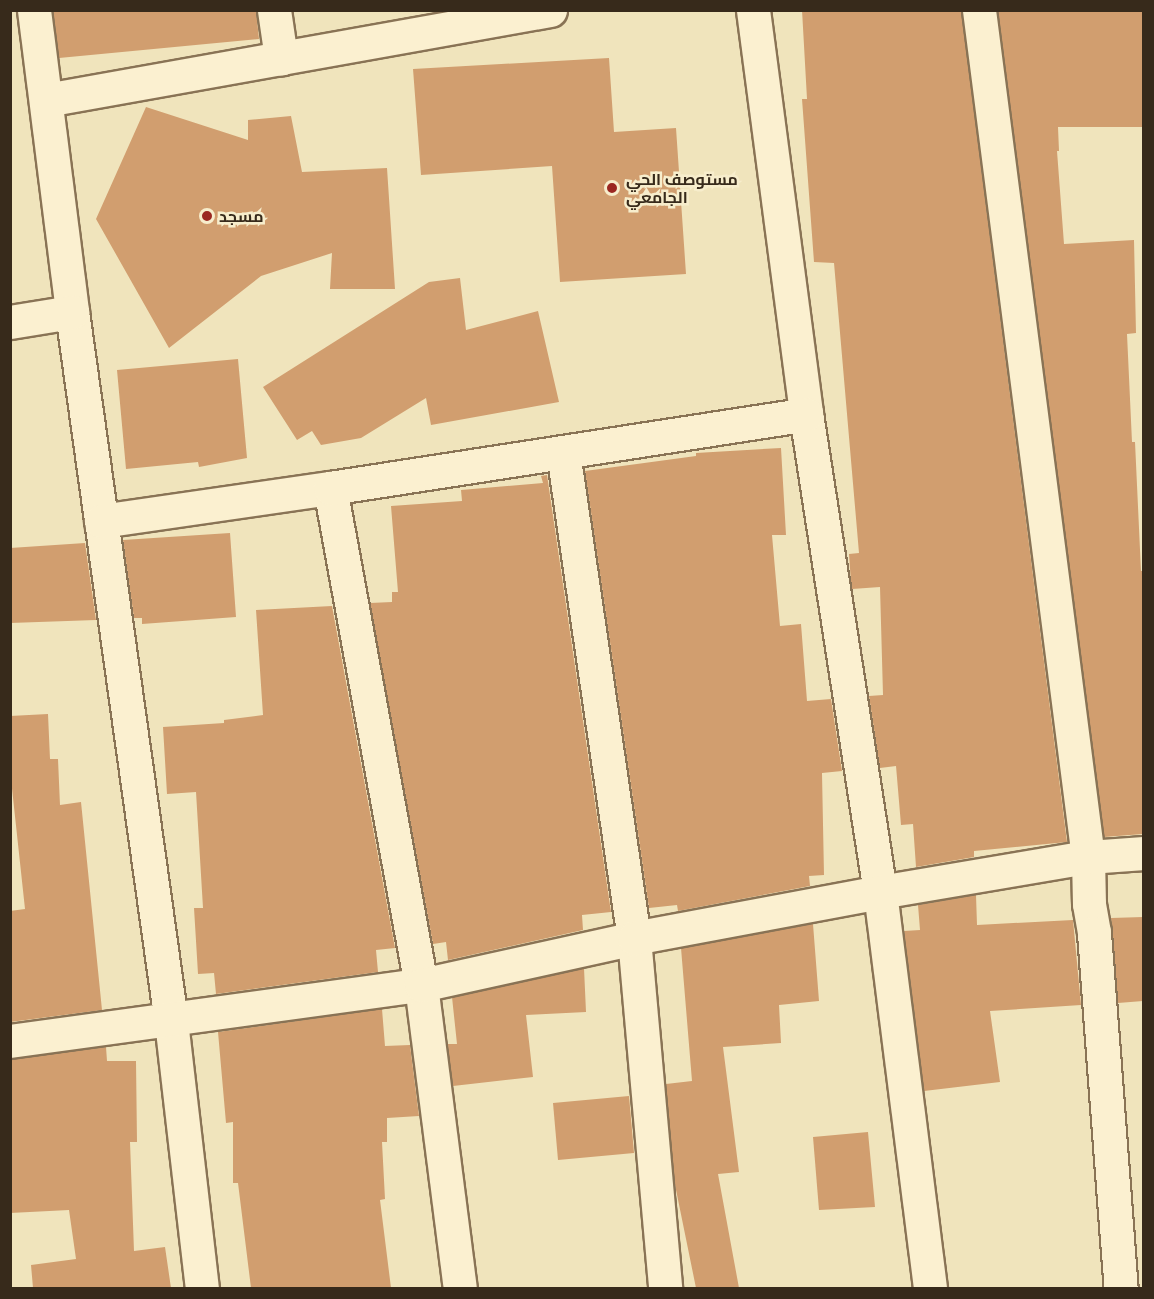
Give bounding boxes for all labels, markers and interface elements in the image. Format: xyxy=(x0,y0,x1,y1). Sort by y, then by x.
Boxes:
place label: مستوصف الحي الجامعي xyxy=(626,169,738,207)
marker: مستوصف الحي الجامعي xyxy=(603,179,621,197)
place label: مسجد xyxy=(219,206,263,226)
marker: مسجد xyxy=(200,209,214,223)

